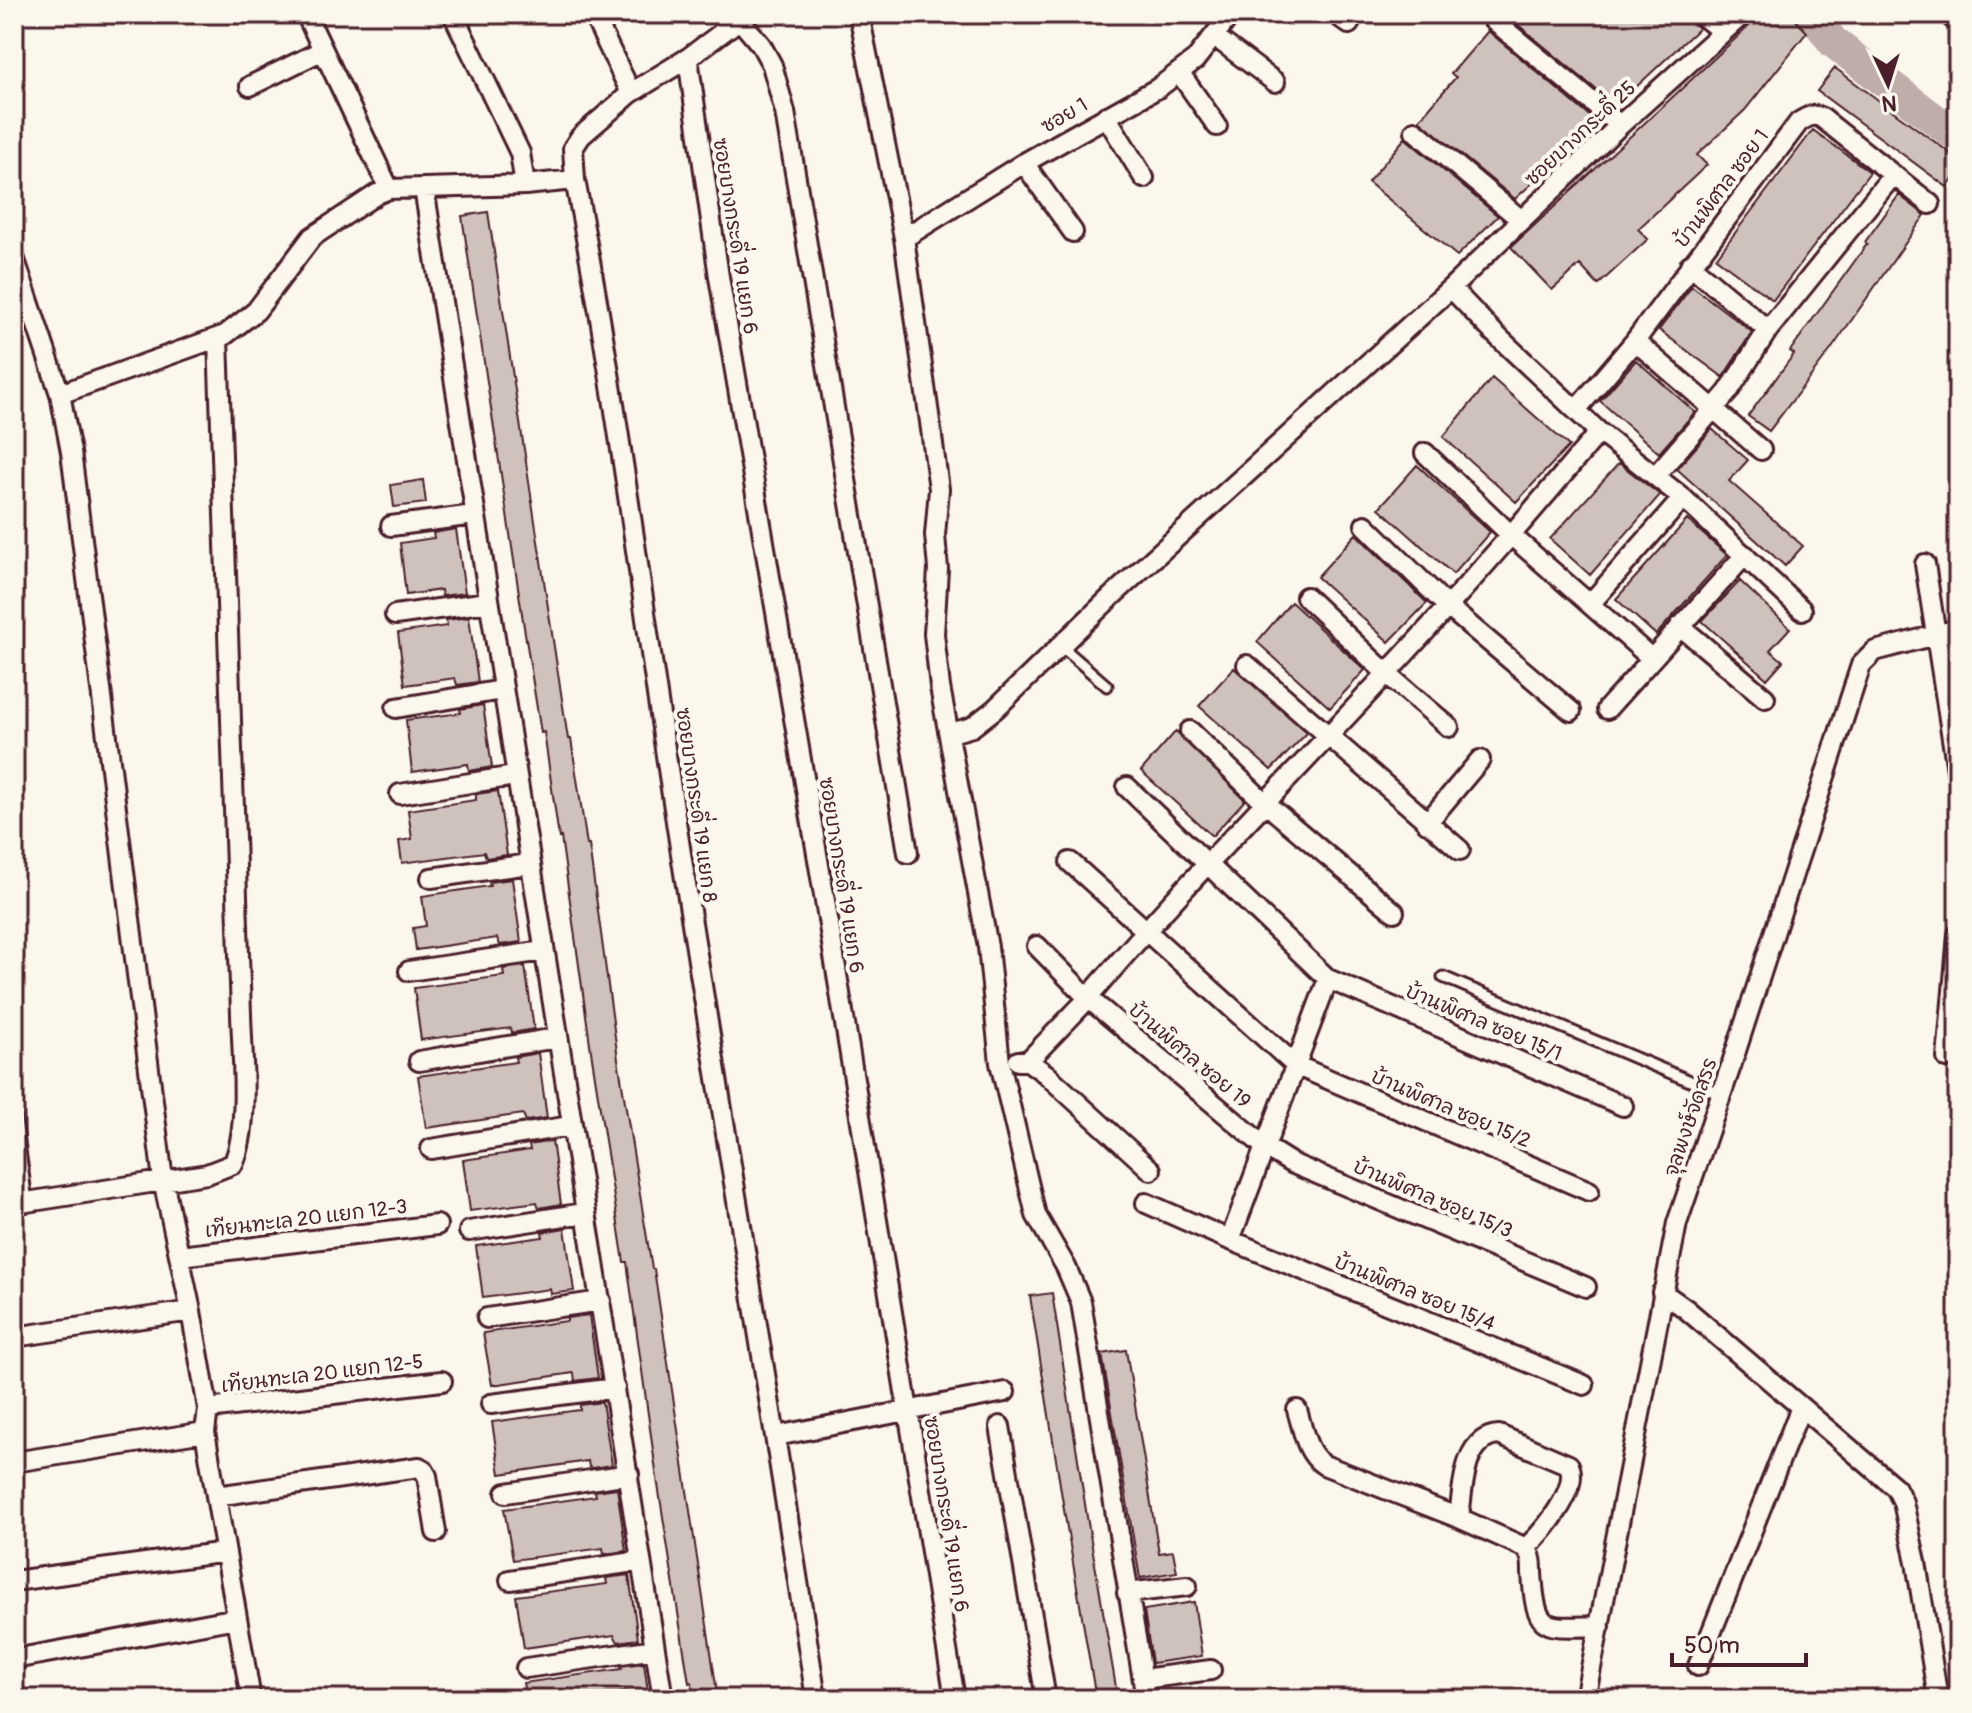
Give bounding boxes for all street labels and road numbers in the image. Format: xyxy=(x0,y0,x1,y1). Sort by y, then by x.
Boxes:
street label: ซอยบางกระดี่ 25 xyxy=(1515,70,1641,191)
street label: ซอย 1 xyxy=(1037,92,1092,139)
street label: บ้านพิศาล ซอย 1 xyxy=(1668,124,1774,252)
street label: ซอยบางกระดี่ 19 แยก 6 xyxy=(708,135,770,336)
street label: ซอยบางกระดี่ 19 แยก 8 xyxy=(670,705,729,904)
street label: ซอยบางกระดี่ 19 แยก 6 xyxy=(814,774,876,975)
street label: บ้านพิศาล ซอย 15/1 xyxy=(1402,977,1566,1067)
street label: บ้านพิศาล ซอย 19 xyxy=(1124,996,1256,1114)
street label: จุลพงษ์จัดสรร xyxy=(1658,1054,1725,1181)
street label: บ้านพิศาล ซอย 15/2 xyxy=(1367,1063,1535,1153)
street label: บ้านพิศาล ซอย 15/3 xyxy=(1349,1153,1517,1243)
street label: เทียนทะเล 20 แยก 12-3 xyxy=(203,1194,409,1243)
street label: บ้านพิศาล ซอย 15/4 xyxy=(1331,1248,1500,1336)
street label: เทียนทะเล 20 แยก 12-5 xyxy=(220,1349,424,1398)
street label: ซอยบางกระดี่ 19 แยก 6 xyxy=(919,1413,981,1614)

